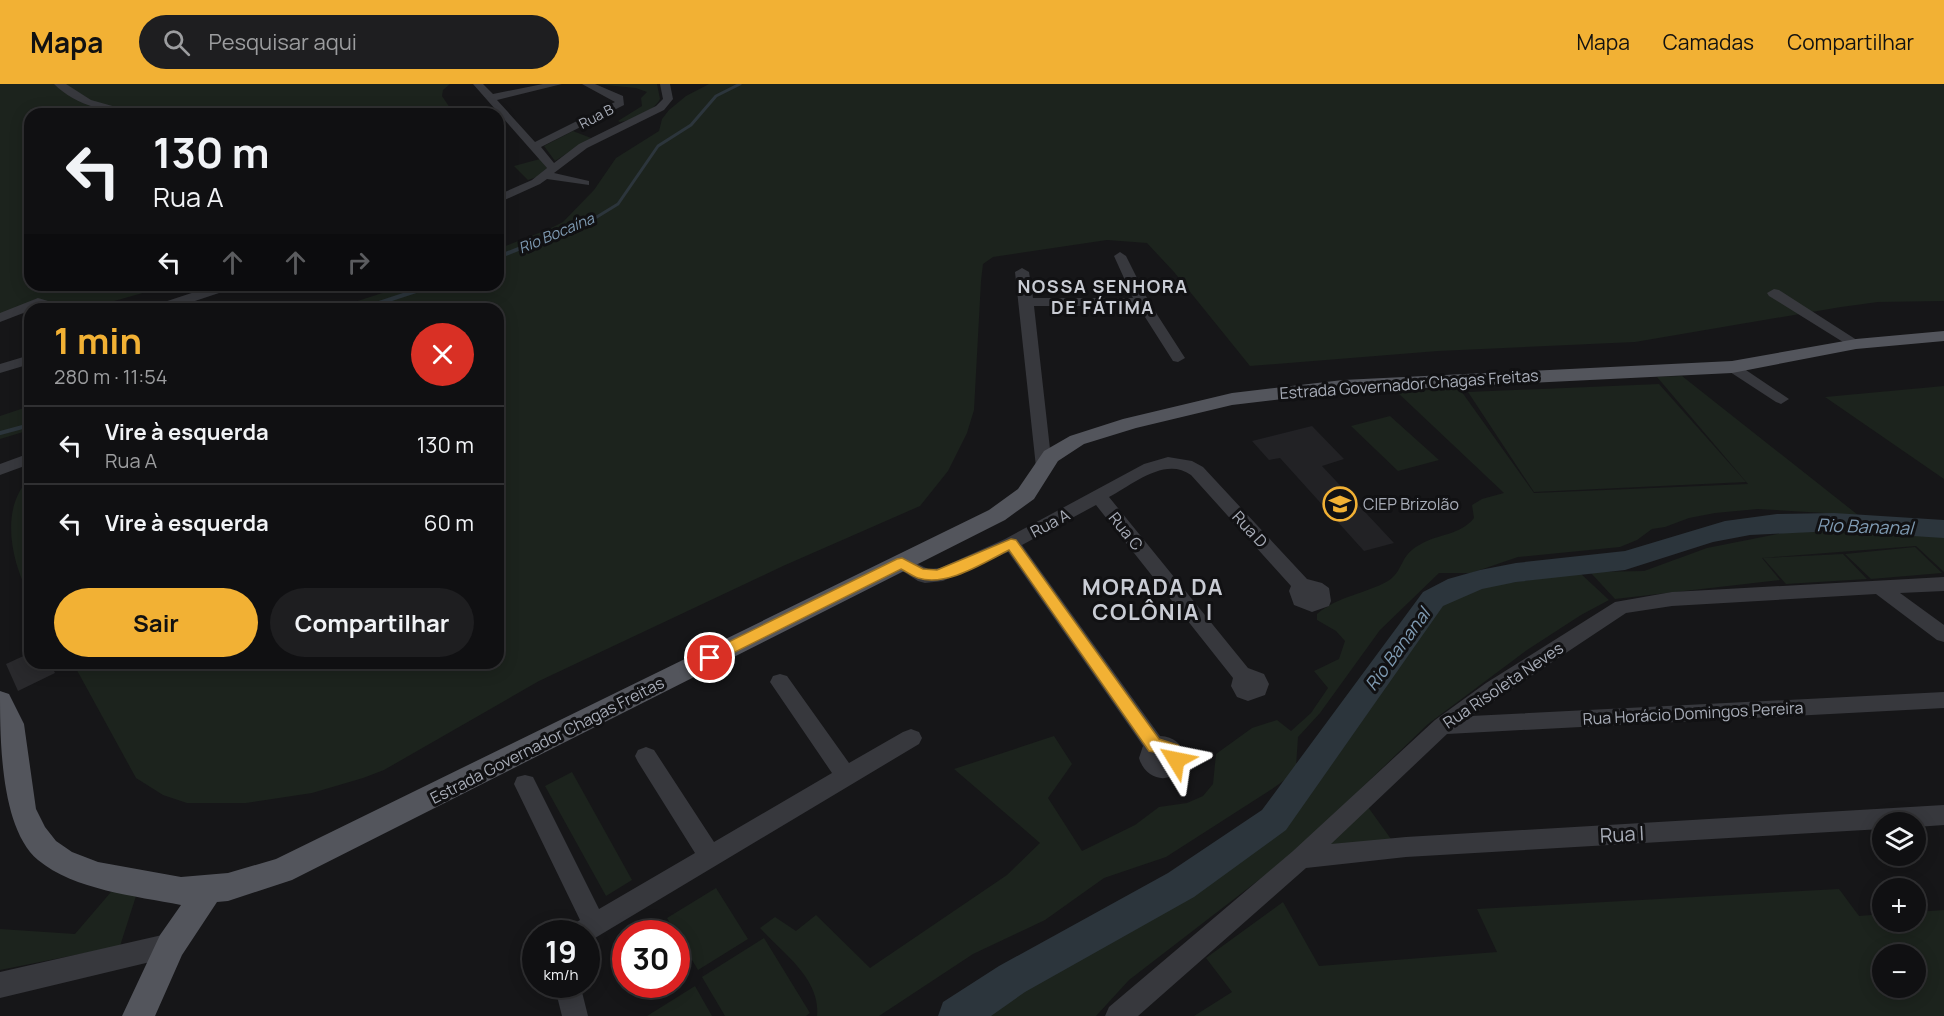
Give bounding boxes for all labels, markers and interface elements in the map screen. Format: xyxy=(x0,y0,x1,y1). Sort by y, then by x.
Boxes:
search box xyxy=(139,15,559,69)
text: Mapa xyxy=(30,23,103,61)
icon: search xyxy=(160,26,193,59)
text: Pesquisar aqui xyxy=(208,27,357,57)
text: Mapa xyxy=(1576,28,1630,56)
text: Camadas xyxy=(1663,28,1754,56)
text: Compartilhar xyxy=(1787,28,1914,56)
street label: Rua B xyxy=(576,99,617,133)
text: 130 m xyxy=(153,123,270,181)
icon: left xyxy=(54,132,132,210)
text: Rua A xyxy=(153,178,224,215)
water label: Rio Bocaína xyxy=(515,207,598,258)
icon: left xyxy=(153,246,186,279)
icon: ahead xyxy=(216,246,249,279)
icon: ahead xyxy=(279,246,312,279)
icon: right xyxy=(342,246,375,279)
district label: NOSSA SENHORA DE FÁTIMA xyxy=(1017,274,1189,319)
text: 1 min xyxy=(54,316,142,365)
button: close xyxy=(411,323,474,386)
text: 280 m · 11:54 xyxy=(54,363,168,390)
street label: Estrada Governador Chagas Freitas xyxy=(1279,364,1539,404)
text: Vire à esquerda xyxy=(105,417,269,447)
icon: left xyxy=(54,429,87,462)
text: 130 m xyxy=(417,430,474,460)
text: Rua A xyxy=(105,447,157,474)
school or university icon: CIEP Brizolão xyxy=(1322,486,1358,522)
place label: CIEP Brizolão xyxy=(1363,493,1459,515)
street label: Rua A xyxy=(1026,503,1074,543)
street label: Rua D xyxy=(1227,506,1273,552)
icon: left xyxy=(54,507,87,540)
street label: Rua C xyxy=(1104,507,1148,555)
text: Vire à esquerda xyxy=(105,508,269,538)
text: 60 m xyxy=(424,508,474,538)
water label: Rio Bananal xyxy=(1816,512,1916,540)
district label: MORADA DA COLÔNIA I xyxy=(1082,572,1224,627)
button: Sair xyxy=(54,588,258,657)
button: Compartilhar xyxy=(270,588,474,657)
water label: Rio Bananal xyxy=(1359,601,1437,695)
pin xyxy=(684,632,735,683)
street label: Rua Risoleta Neves xyxy=(1439,637,1567,733)
icon: arrive xyxy=(693,641,726,674)
street label: Estrada Governador Chagas Freitas xyxy=(426,671,668,809)
street label: Rua Horácio Domingos Pereira xyxy=(1582,696,1804,730)
position arrow xyxy=(1144,728,1208,792)
map controls xyxy=(1872,812,1926,998)
button: layers xyxy=(1872,812,1926,866)
street label: Rua I xyxy=(1599,819,1645,849)
button: + xyxy=(1872,878,1926,932)
speed limit sign: 30 xyxy=(612,920,690,998)
text: 19 xyxy=(545,931,577,972)
button: − xyxy=(1872,944,1926,998)
text: km/h xyxy=(544,964,578,985)

